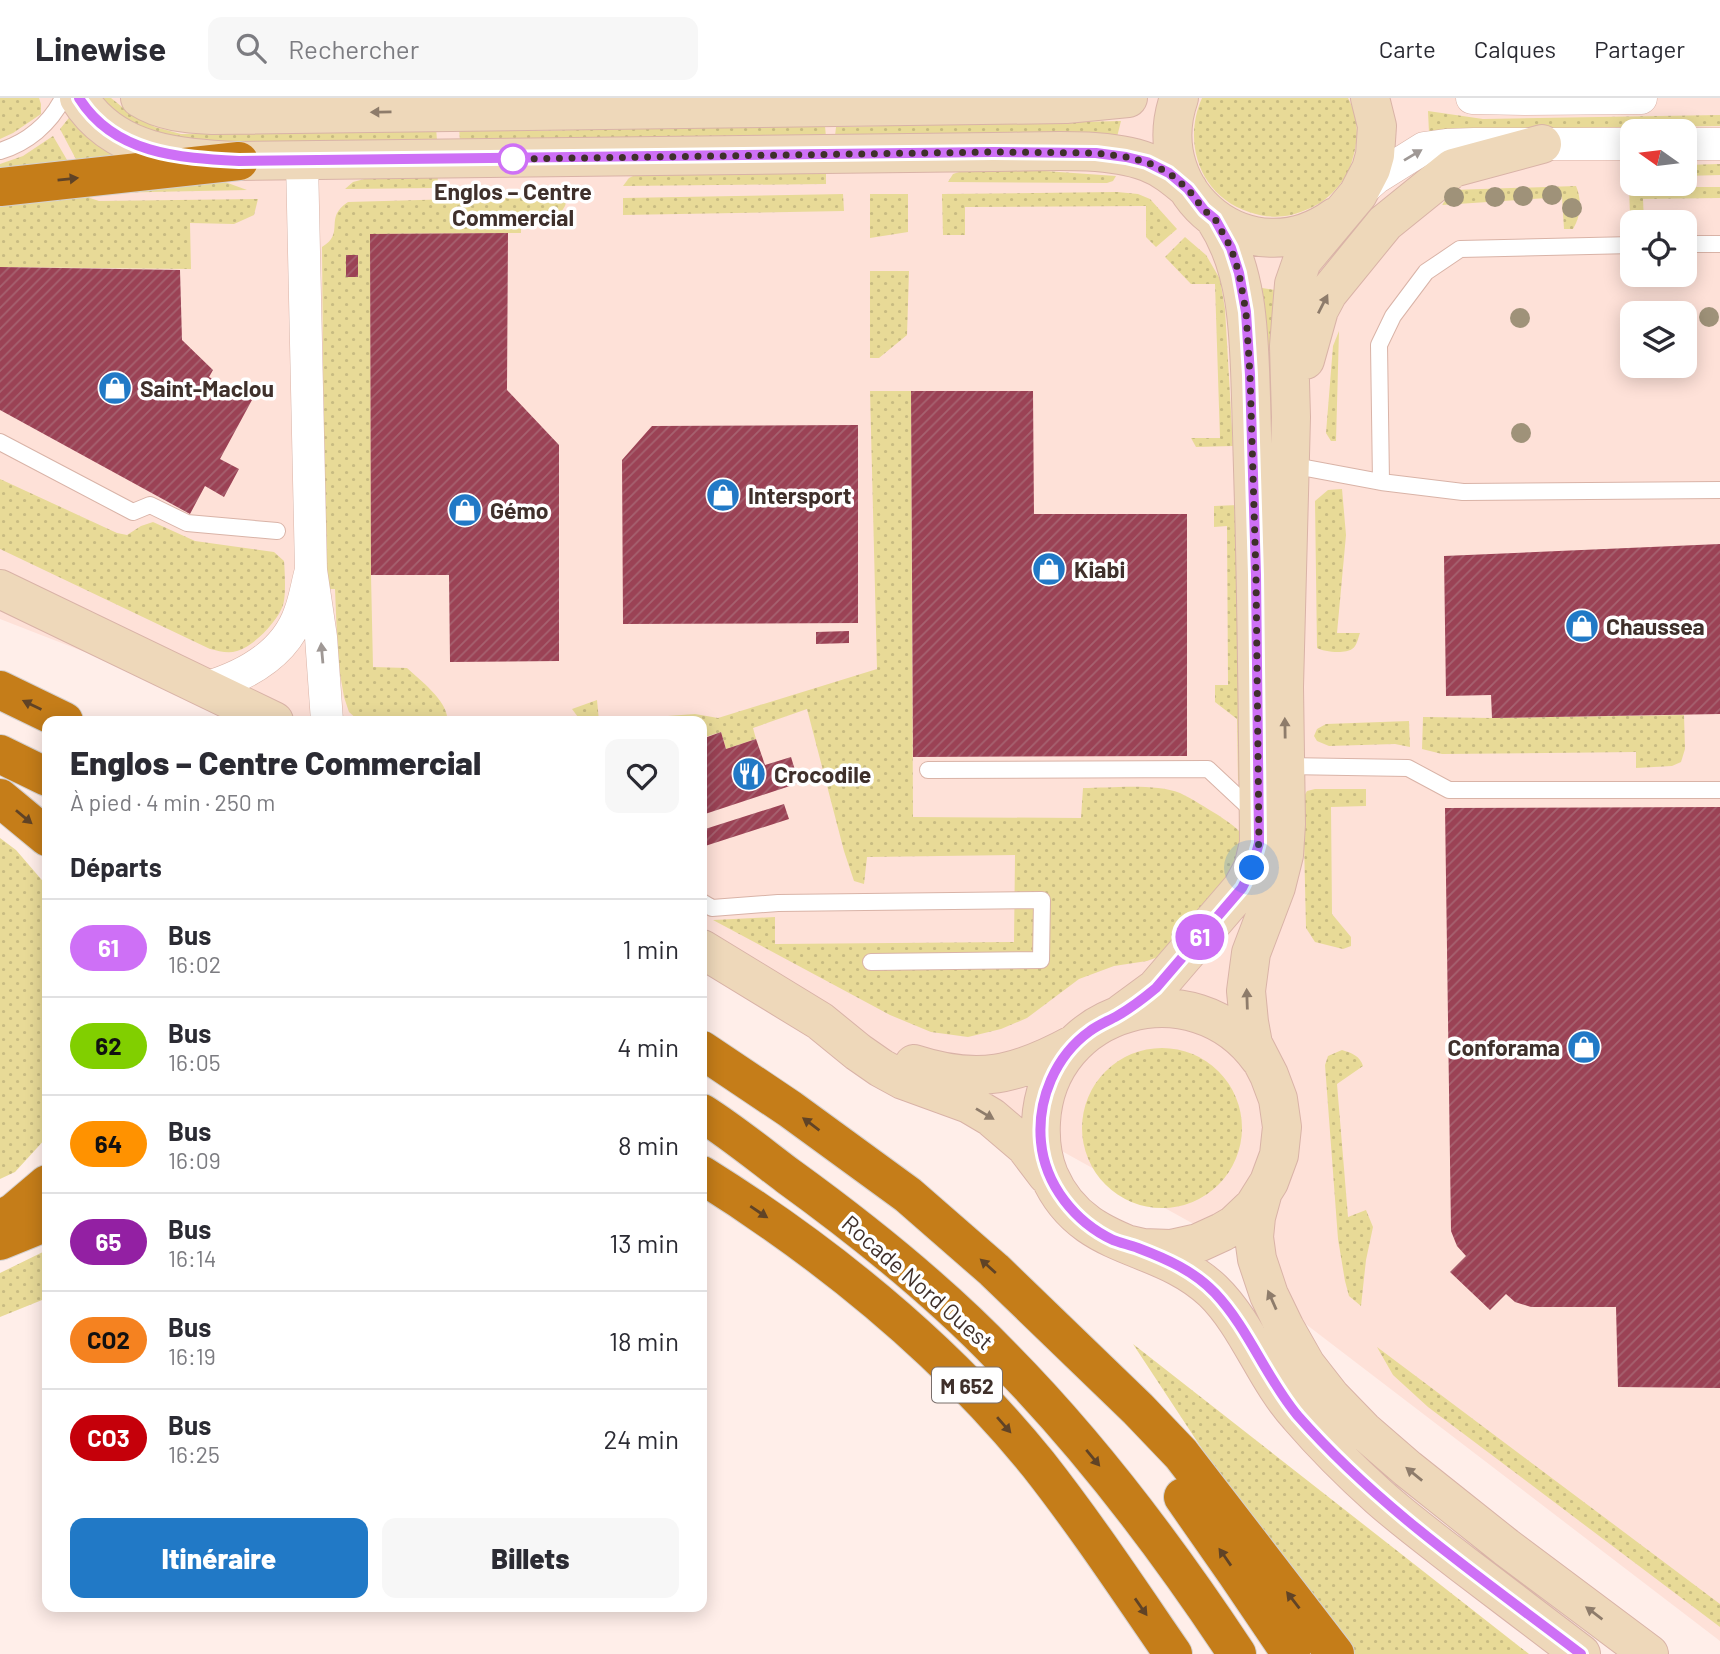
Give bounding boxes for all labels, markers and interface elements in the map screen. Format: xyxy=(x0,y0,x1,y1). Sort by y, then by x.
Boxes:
search box xyxy=(208,17,698,80)
text: Linewise xyxy=(35,28,166,68)
icon: search xyxy=(232,29,270,67)
text: Rechercher xyxy=(288,33,419,64)
text: Carte xyxy=(1379,34,1436,63)
text: Calques xyxy=(1474,34,1556,63)
text: Partager xyxy=(1594,34,1685,63)
one-way arrow xyxy=(370,106,392,117)
north arrow xyxy=(1620,119,1698,196)
map controls xyxy=(1620,119,1697,378)
marker: Englos – Centre Commercial xyxy=(498,144,528,174)
one-way arrow xyxy=(1404,149,1423,161)
one-way arrow xyxy=(57,173,79,184)
place label: Englos – Centre Commercial xyxy=(434,177,592,231)
button: locate xyxy=(1620,210,1697,287)
one-way arrow xyxy=(1317,294,1328,314)
button: layers xyxy=(1620,301,1697,378)
shop icon: Saint-Maclou xyxy=(96,369,134,407)
place label: Saint-Maclou xyxy=(140,374,274,402)
shop icon: Intersport xyxy=(704,476,742,514)
place label: Intersport xyxy=(748,481,851,509)
shop icon: Gémo xyxy=(446,491,484,529)
place label: Gémo xyxy=(490,496,549,524)
shop icon: Kiabi xyxy=(1030,550,1068,588)
place label: Kiabi xyxy=(1074,555,1125,583)
shop icon: Chaussea xyxy=(1563,607,1601,645)
place label: Chaussea xyxy=(1606,612,1705,640)
one-way arrow xyxy=(316,642,327,664)
one-way arrow xyxy=(22,700,42,711)
one-way arrow xyxy=(1280,717,1291,739)
button: heart xyxy=(605,739,679,813)
text: Englos – Centre Commercial xyxy=(70,742,481,782)
restaurant icon: Crocodile xyxy=(730,755,768,793)
place label: Crocodile xyxy=(774,760,871,788)
text: À pied · 4 min · 250 m xyxy=(70,788,275,816)
one-way arrow xyxy=(16,809,33,824)
your location xyxy=(1234,850,1269,885)
text: Départs xyxy=(70,851,162,882)
line badge: 61 xyxy=(1168,914,1232,960)
text: Bus xyxy=(168,919,211,950)
text: 61 xyxy=(1189,922,1211,951)
text: 61 xyxy=(98,933,119,962)
text: 1 min xyxy=(623,933,679,964)
text: 16:02 xyxy=(168,950,221,978)
one-way arrow xyxy=(1241,987,1253,1009)
text: Bus xyxy=(168,1017,211,1048)
shop icon: Conforama xyxy=(1565,1028,1603,1066)
text: 62 xyxy=(95,1031,122,1060)
text: 4 min xyxy=(617,1031,679,1062)
place label: Conforama xyxy=(1447,1033,1560,1061)
text: 16:05 xyxy=(168,1048,221,1076)
one-way arrow xyxy=(975,1107,994,1120)
text: Bus xyxy=(168,1115,211,1146)
one-way arrow xyxy=(802,1117,820,1131)
text: 64 xyxy=(95,1129,122,1158)
text: 8 min xyxy=(618,1129,679,1160)
text: 16:09 xyxy=(168,1146,221,1174)
one-way arrow xyxy=(749,1206,769,1219)
street label: Rocade Nord Ouest xyxy=(837,1209,999,1355)
text: Bus xyxy=(168,1213,211,1244)
text: 65 xyxy=(96,1227,121,1256)
text: 13 min xyxy=(609,1227,679,1258)
text: 16:14 xyxy=(168,1244,216,1272)
one-way arrow xyxy=(980,1259,997,1274)
one-way arrow xyxy=(1266,1290,1278,1310)
text: Bus xyxy=(168,1311,211,1342)
text: CO2 xyxy=(87,1325,130,1354)
text: 18 min xyxy=(609,1325,679,1356)
text: 16:19 xyxy=(168,1342,216,1370)
road number: M 652 xyxy=(932,1368,1002,1402)
text: Bus xyxy=(168,1409,211,1440)
one-way arrow xyxy=(996,1416,1012,1434)
text: CO3 xyxy=(87,1423,130,1452)
text: 24 min xyxy=(603,1423,679,1454)
text: 16:25 xyxy=(168,1440,220,1468)
one-way arrow xyxy=(1086,1449,1101,1467)
one-way arrow xyxy=(1406,1467,1423,1482)
button: Itinéraire xyxy=(70,1518,368,1598)
button: Billets xyxy=(382,1518,679,1598)
one-way arrow xyxy=(1218,1548,1232,1566)
one-way arrow xyxy=(1287,1591,1301,1609)
one-way arrow xyxy=(1134,1597,1147,1616)
one-way arrow xyxy=(1585,1606,1603,1620)

